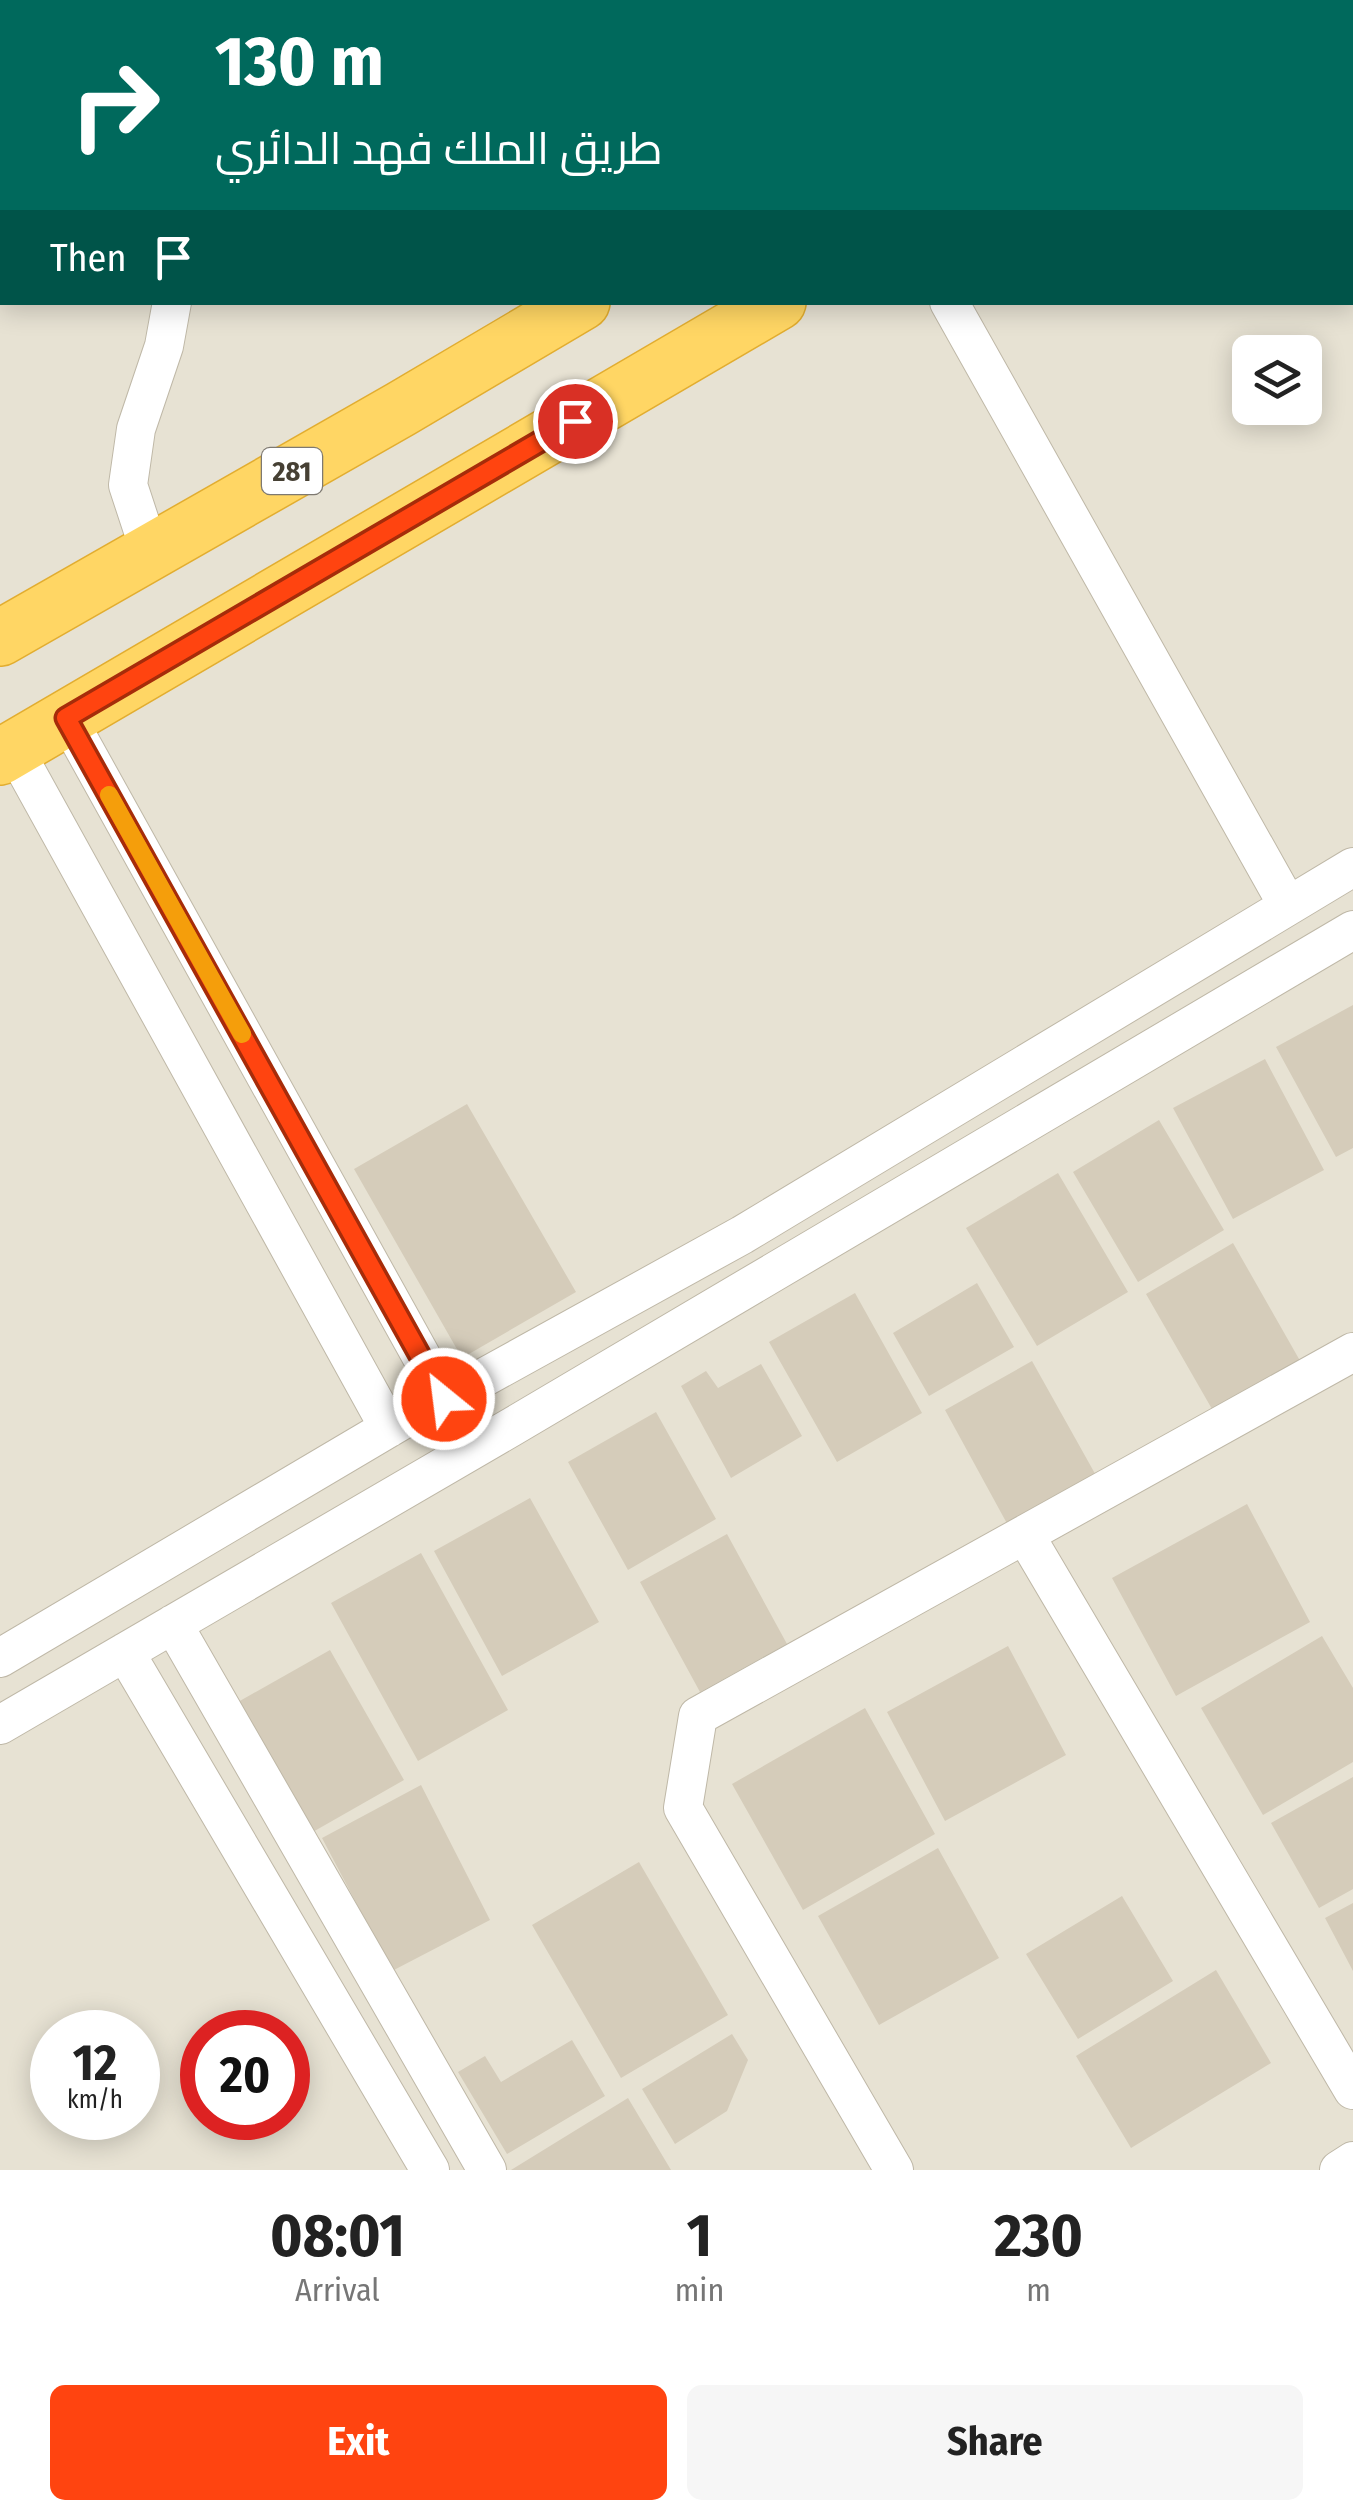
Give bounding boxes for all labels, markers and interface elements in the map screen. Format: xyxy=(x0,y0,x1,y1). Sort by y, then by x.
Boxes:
text: 130 m xyxy=(215,20,384,104)
icon: right xyxy=(50,40,180,170)
text: طريق الملك فهد الدائري xyxy=(215,122,663,176)
icon: arrive xyxy=(146,230,201,285)
text: Then xyxy=(50,235,126,281)
map controls xyxy=(1232,335,1322,425)
button: layers xyxy=(1232,335,1322,425)
pin xyxy=(533,379,618,464)
icon: arrive xyxy=(548,394,603,449)
road number: 281 xyxy=(262,448,322,494)
position arrow xyxy=(392,1347,496,1451)
speed limit sign: 20 xyxy=(180,2010,310,2140)
text: 12 xyxy=(73,2033,117,2093)
text: km/h xyxy=(67,2085,123,2115)
text: 08:01 xyxy=(270,2200,405,2272)
text: 1 xyxy=(687,2200,712,2272)
text: 230 xyxy=(994,2200,1083,2272)
text: Arrival xyxy=(295,2271,380,2309)
text: min xyxy=(675,2271,724,2309)
text: m xyxy=(1026,2271,1051,2309)
button: Exit xyxy=(50,2385,667,2500)
button: Share xyxy=(687,2385,1303,2500)

